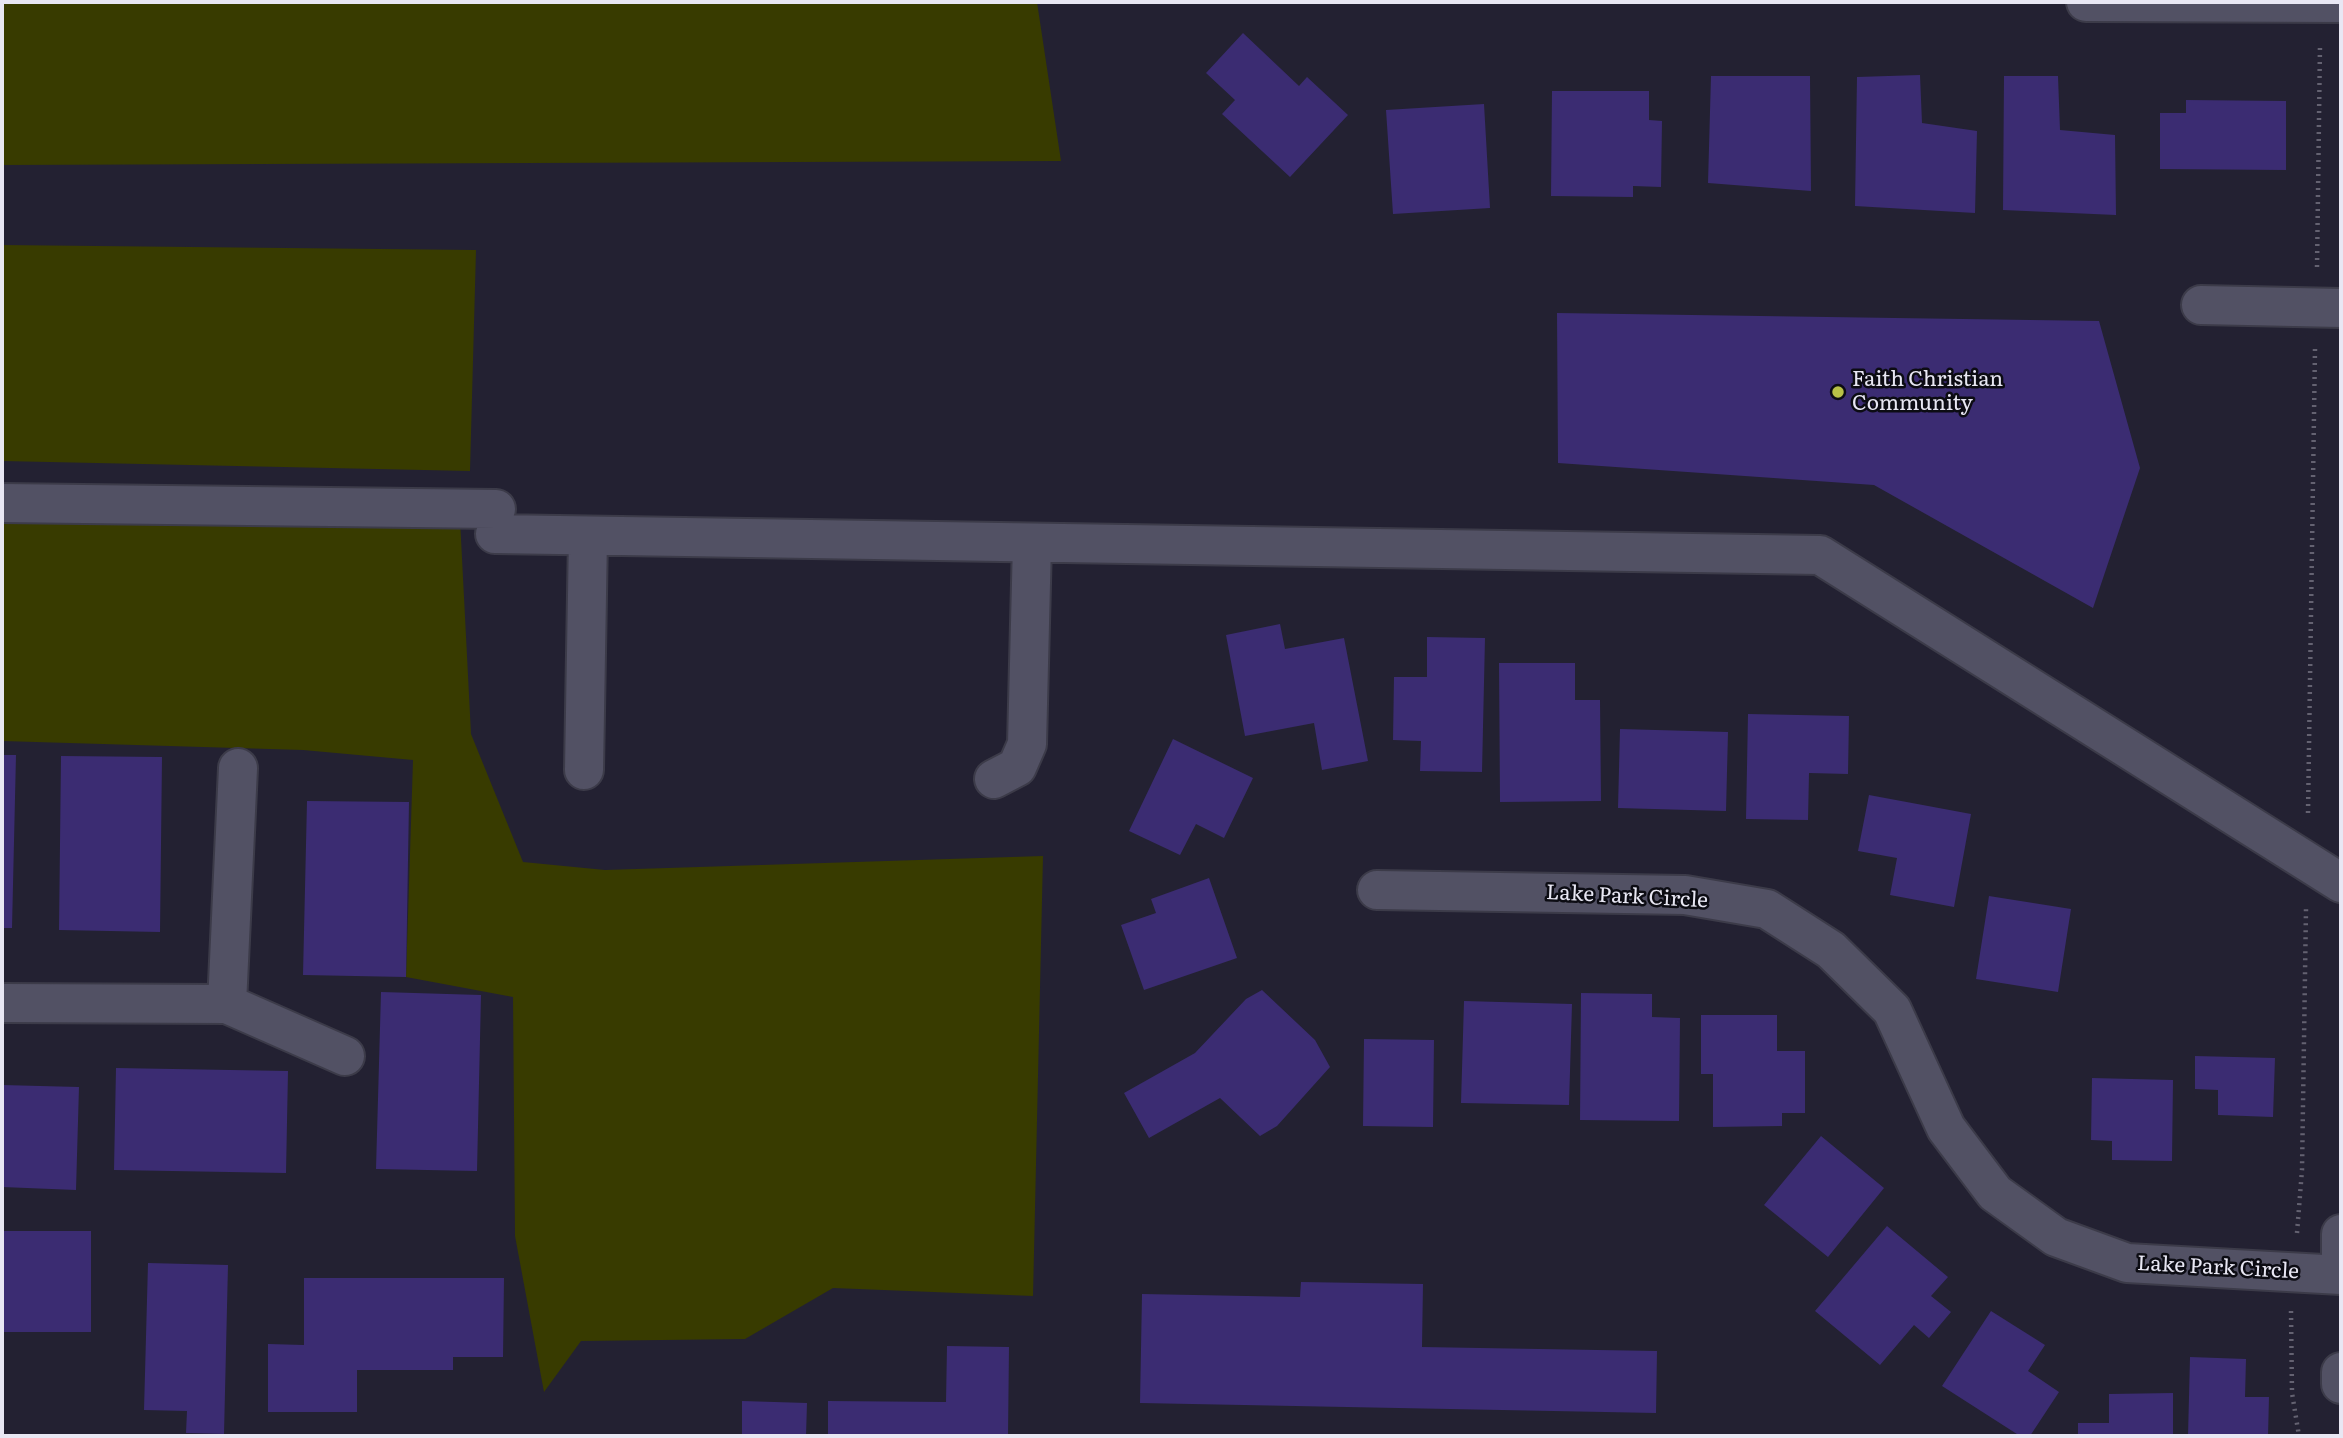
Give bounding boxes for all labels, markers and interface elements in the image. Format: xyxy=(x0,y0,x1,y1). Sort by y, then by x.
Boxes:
place label: Faith Christian Community xyxy=(1852,367,2003,417)
marker: Faith Christian Community xyxy=(1830,384,1846,400)
street label: Lake Park Circle xyxy=(1545,880,1709,914)
street label: Lake Park Circle xyxy=(2136,1251,2300,1285)

